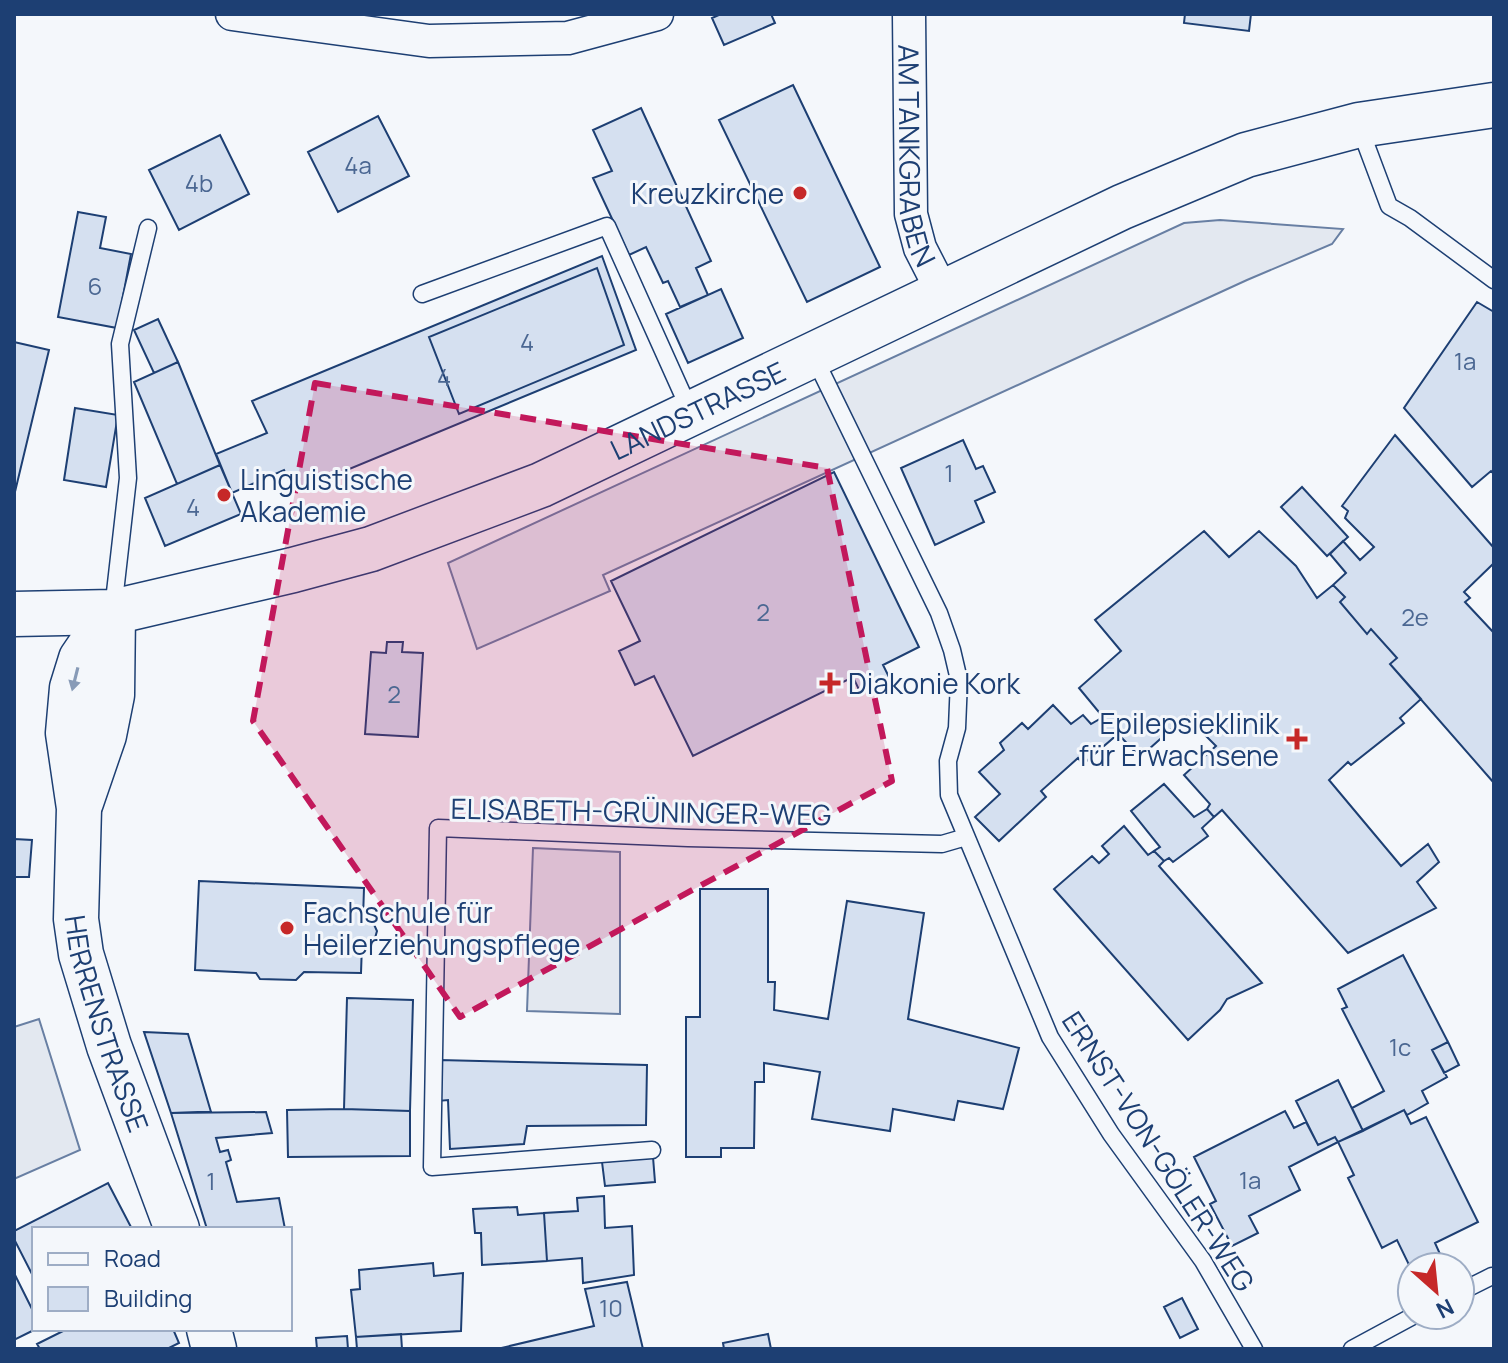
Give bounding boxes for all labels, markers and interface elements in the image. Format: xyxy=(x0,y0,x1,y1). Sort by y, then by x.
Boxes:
street label: AM TANKGRABEN xyxy=(890,44,945,273)
house number: 4a xyxy=(344,148,372,181)
house number: 4b xyxy=(185,166,213,199)
place label: Kreuzkirche xyxy=(631,174,784,212)
marker: Kreuzkirche xyxy=(791,184,809,202)
house number: 6 xyxy=(88,269,102,302)
house number: 4 xyxy=(520,325,534,358)
house number: 1a xyxy=(1454,344,1476,377)
street label: LANDSTRASSE xyxy=(604,352,791,468)
house number: 4 xyxy=(437,360,451,393)
house number: 1 xyxy=(944,456,954,489)
place label: Linguistische Akademie xyxy=(240,460,413,530)
marker: Linguistische Akademie xyxy=(215,486,233,504)
house number: 4 xyxy=(186,490,200,523)
house number: 2 xyxy=(756,595,770,628)
house number: 2e xyxy=(1401,600,1429,633)
place label: Diakonie Kork xyxy=(848,664,1021,702)
one-way arrow xyxy=(69,667,81,692)
marker: Diakonie Kork xyxy=(819,672,841,694)
house number: 2 xyxy=(387,677,401,710)
place label: Epilepsieklinik für Erwachsene xyxy=(1079,704,1280,774)
marker: Epilepsieklinik für Erwachsene xyxy=(1286,728,1308,750)
street label: ELISABETH-GRÜNINGER-WEG xyxy=(450,789,832,833)
place label: Fachschule für Heilerziehungspflege xyxy=(303,893,580,963)
street label: HERRENSTRASSE xyxy=(57,912,158,1137)
marker: Fachschule für Heilerziehungspflege xyxy=(278,919,296,937)
street label: ERNST-VON-GÖLER-WEG xyxy=(1054,1004,1264,1298)
house number: 1c xyxy=(1389,1030,1411,1063)
house number: 1a xyxy=(1239,1163,1261,1196)
house number: 1 xyxy=(206,1164,216,1197)
legend xyxy=(32,1227,292,1331)
text: Road xyxy=(104,1241,161,1274)
north arrow xyxy=(1396,1251,1476,1331)
text: Building xyxy=(104,1281,192,1314)
house number: 10 xyxy=(599,1291,623,1324)
text: N xyxy=(1431,1292,1459,1326)

